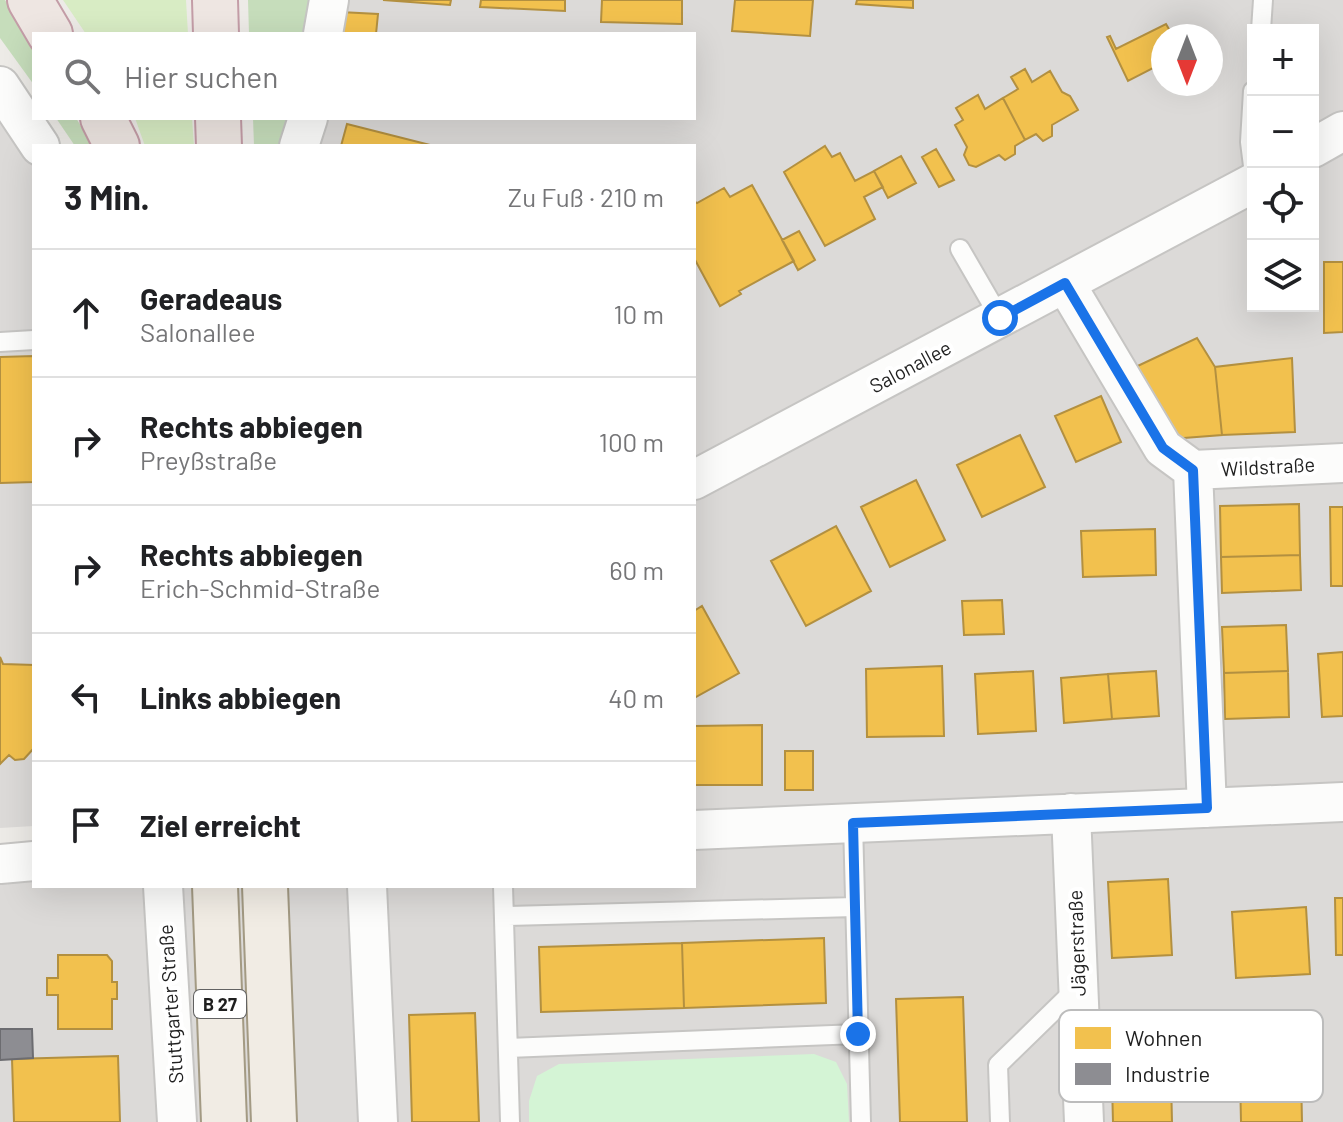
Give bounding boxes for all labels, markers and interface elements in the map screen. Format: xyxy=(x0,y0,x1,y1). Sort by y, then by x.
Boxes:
north arrow xyxy=(1151,24,1223,96)
map controls xyxy=(1247,24,1319,312)
button: + xyxy=(1247,24,1319,96)
search box xyxy=(32,32,696,120)
icon: search xyxy=(60,54,104,98)
text: Hier suchen xyxy=(124,58,278,94)
button: − xyxy=(1247,96,1319,168)
button: locate xyxy=(1247,168,1319,240)
text: 3 Min. xyxy=(64,176,150,217)
text: Zu Fuß · 210 m xyxy=(508,181,664,212)
button: layers xyxy=(1247,240,1319,312)
text: Geradeaus xyxy=(140,280,282,316)
icon: ahead xyxy=(64,291,108,335)
text: 10 m xyxy=(614,298,664,329)
route start xyxy=(982,300,1018,336)
text: Salonallee xyxy=(140,316,256,347)
street label: Salonallee xyxy=(865,335,955,397)
text: Rechts abbiegen xyxy=(140,408,363,444)
icon: right xyxy=(64,419,108,463)
text: 100 m xyxy=(599,426,664,457)
text: Preyßstraße xyxy=(140,444,277,475)
street label: Wildstraße xyxy=(1220,452,1316,480)
text: Rechts abbiegen xyxy=(140,536,363,572)
icon: right xyxy=(64,547,108,591)
text: 60 m xyxy=(609,554,664,585)
text: Erich-Schmid-Straße xyxy=(140,572,380,603)
icon: left xyxy=(64,675,108,719)
text: Links abbiegen xyxy=(140,679,341,715)
text: 40 m xyxy=(608,682,664,713)
icon: arrive xyxy=(64,803,108,847)
text: Ziel erreicht xyxy=(140,807,301,843)
street label: Jägerstraße xyxy=(1062,889,1090,997)
street label: Stuttgarter Straße xyxy=(152,923,188,1085)
road number: B 27 xyxy=(194,990,246,1018)
legend xyxy=(1059,1010,1323,1102)
route end xyxy=(840,1016,876,1052)
text: Wohnen xyxy=(1125,1024,1202,1050)
text: Industrie xyxy=(1125,1060,1210,1086)

